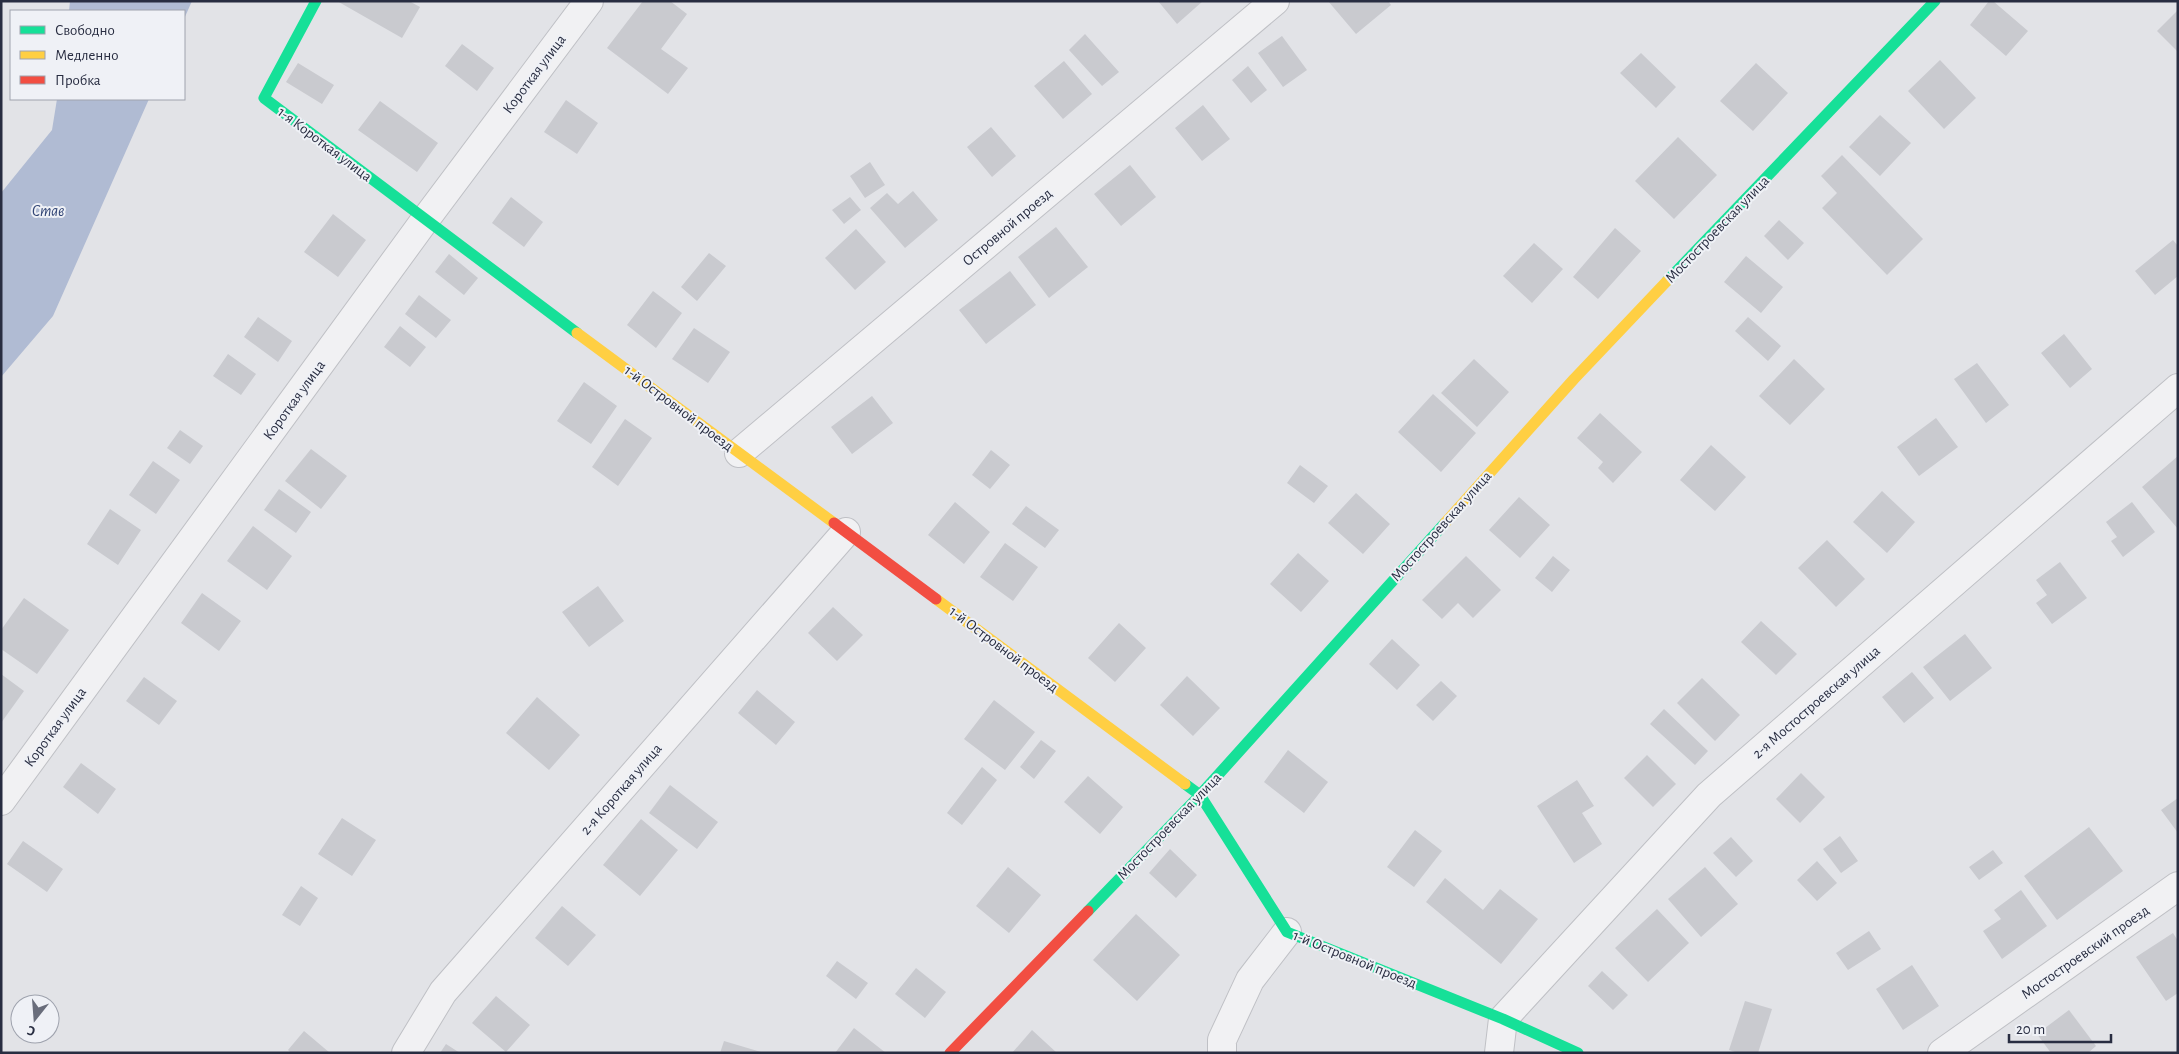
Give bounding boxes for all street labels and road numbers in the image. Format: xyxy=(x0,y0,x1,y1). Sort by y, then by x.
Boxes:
street label: Короткая улица xyxy=(500,32,569,116)
street label: 1-я Короткая улица xyxy=(275,104,375,185)
street label: Мостостроевская улица xyxy=(1662,173,1772,286)
street label: Островной проезд xyxy=(960,186,1055,269)
street label: Короткая улица xyxy=(261,358,328,443)
street label: 1-й Островной проезд xyxy=(621,363,736,454)
street label: Мостостроевская улица xyxy=(1388,468,1495,584)
street label: 1-й Островной проезд xyxy=(946,604,1061,695)
street label: 2-я Мостостроевская улица xyxy=(1750,643,1883,762)
street label: Короткая улица xyxy=(22,685,89,770)
street label: 2-я Короткая улица xyxy=(578,741,665,838)
street label: Мостостроевская улица xyxy=(1114,770,1224,883)
street label: Мостостроевский проезд xyxy=(2019,903,2152,1002)
street label: 1-й Островной проезд xyxy=(1291,928,1419,991)

